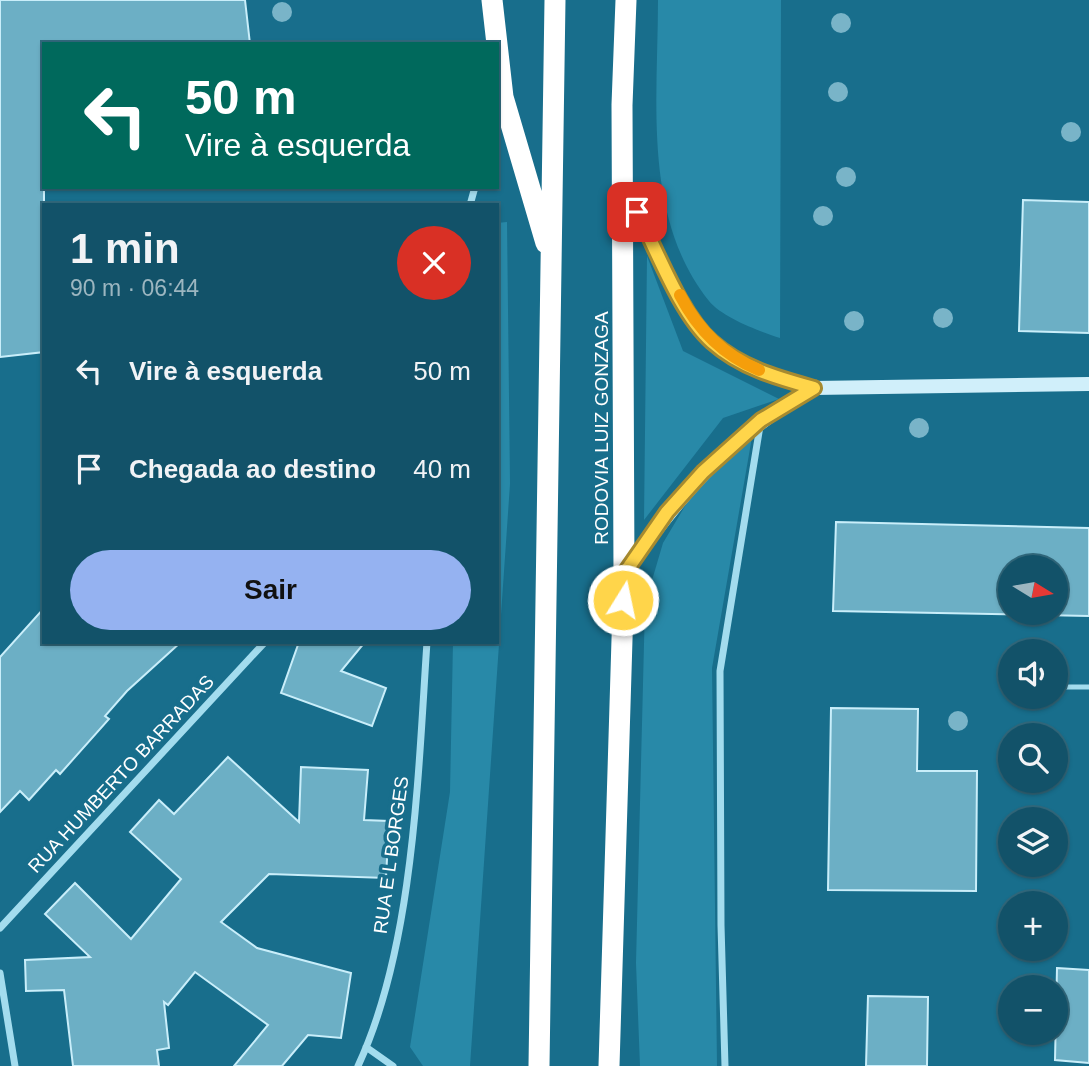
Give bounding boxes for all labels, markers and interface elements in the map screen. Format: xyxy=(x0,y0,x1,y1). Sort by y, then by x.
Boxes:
icon: left xyxy=(70,70,161,161)
text: 50 m xyxy=(185,70,297,124)
text: Vire à esquerda xyxy=(185,127,410,163)
pin xyxy=(607,182,667,242)
icon: arrive xyxy=(618,193,656,231)
text: 1 min xyxy=(70,225,180,272)
button: close xyxy=(397,226,471,300)
text: 90 m · 06:44 xyxy=(70,275,199,301)
street label: RODOVIA LUIZ GONZAGA xyxy=(591,311,612,545)
icon: left xyxy=(70,352,108,390)
text: Vire à esquerda xyxy=(129,356,322,386)
text: 50 m xyxy=(413,356,471,386)
icon: arrive xyxy=(70,450,108,488)
text: Chegada ao destino xyxy=(129,454,376,484)
text: 40 m xyxy=(413,454,471,484)
button: Sair xyxy=(70,550,471,630)
north arrow xyxy=(998,555,1068,625)
map controls xyxy=(998,555,1068,1045)
position arrow xyxy=(586,563,660,637)
button: sound xyxy=(998,639,1068,709)
street label: RUA HUMBERTO BARRADAS xyxy=(24,671,218,877)
button: search xyxy=(998,723,1068,793)
street label: RUA E L BORGES xyxy=(370,775,412,935)
button: layers xyxy=(998,807,1068,877)
button: + xyxy=(998,891,1068,961)
button: − xyxy=(998,975,1068,1045)

